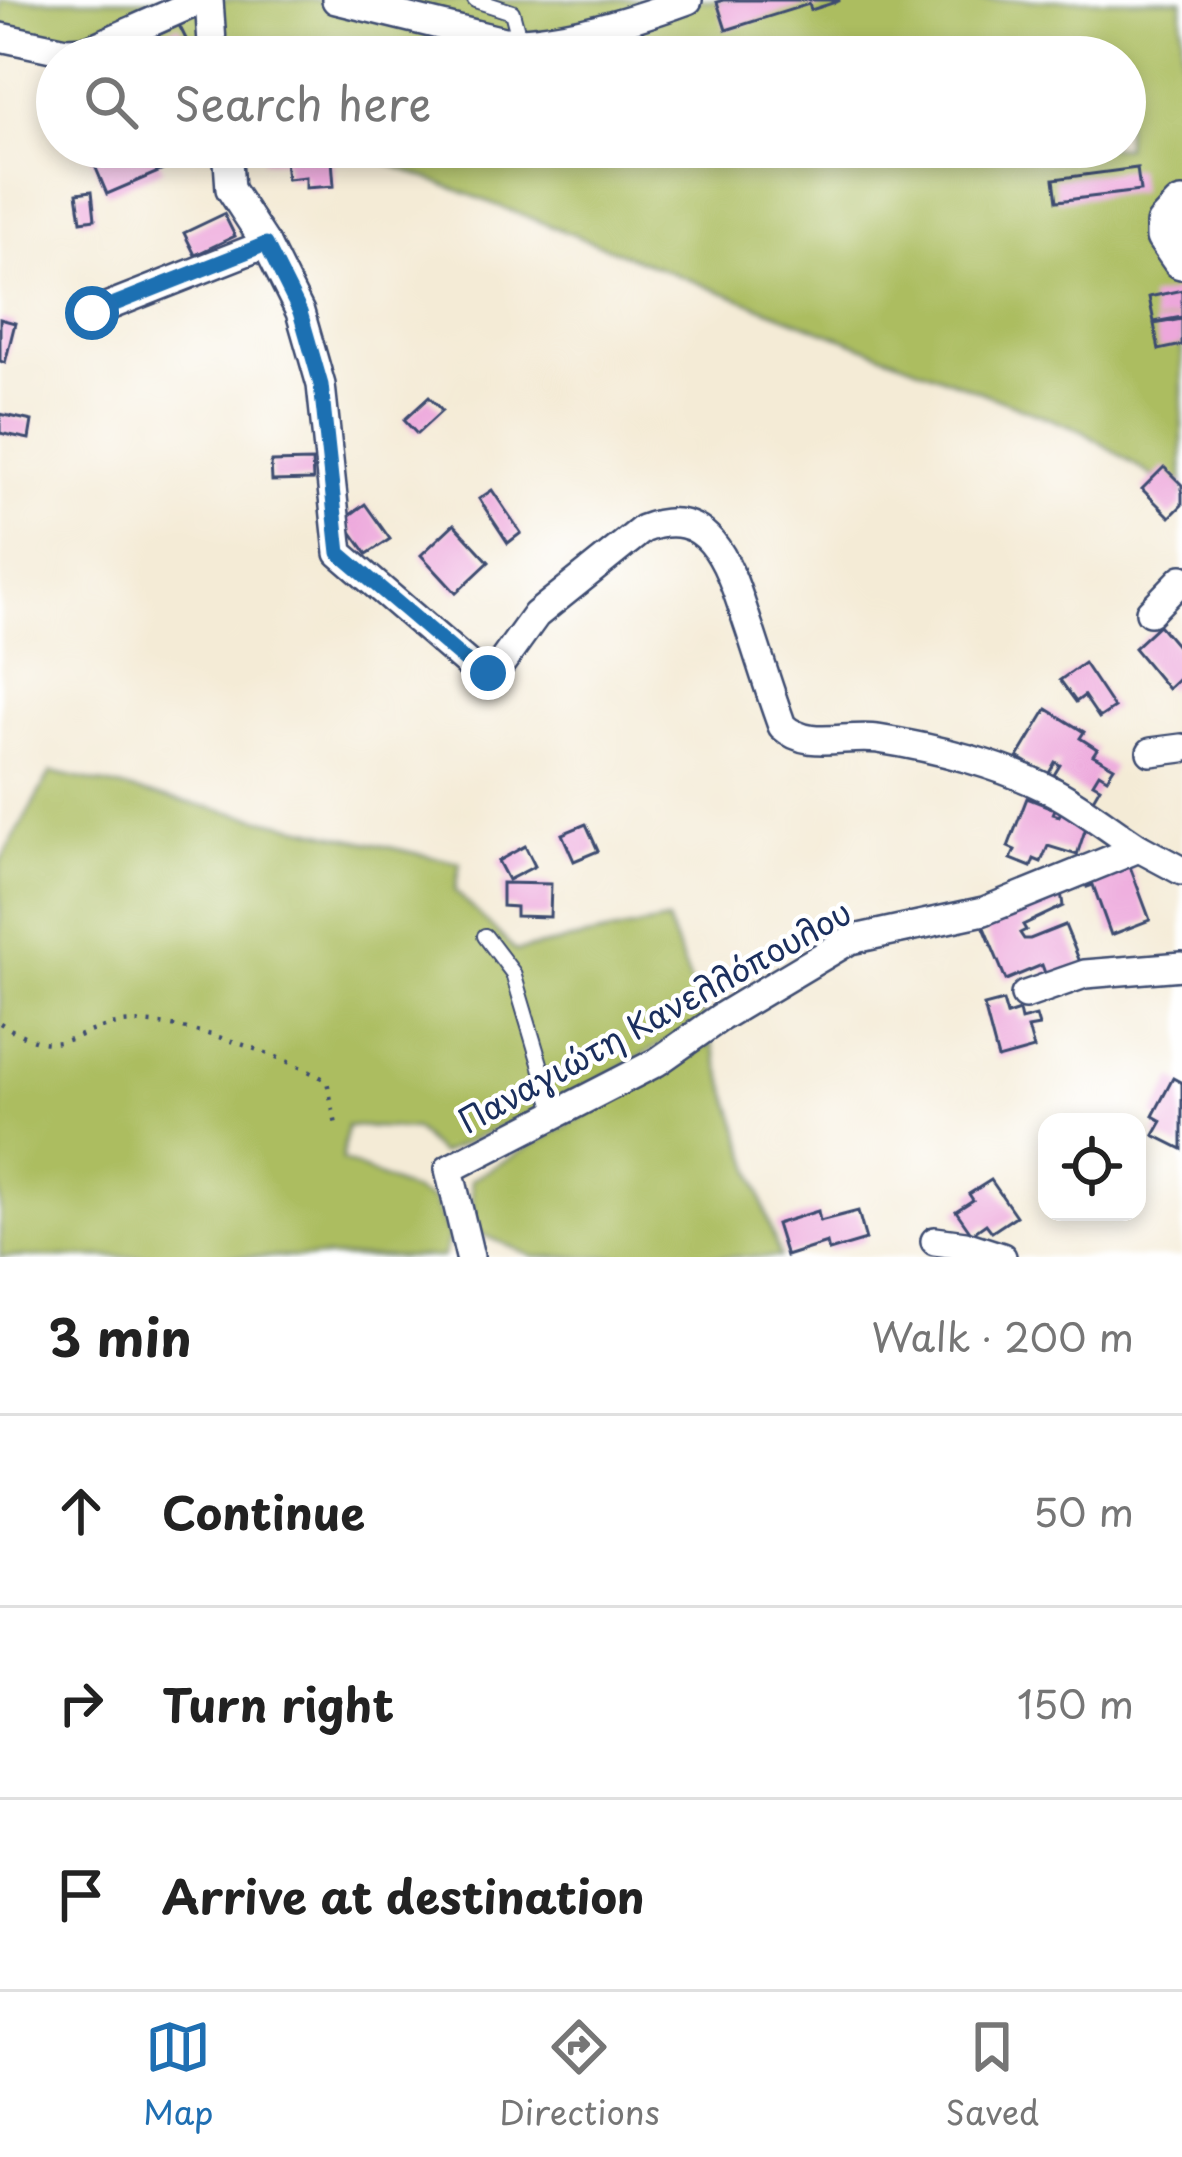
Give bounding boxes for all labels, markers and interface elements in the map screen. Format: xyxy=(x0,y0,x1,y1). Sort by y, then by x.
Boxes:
search box xyxy=(36,36,1146,168)
text: Search here xyxy=(174,68,431,136)
icon: search xyxy=(78,69,144,135)
route start xyxy=(65,286,119,340)
route end xyxy=(461,646,515,700)
street label: Παναγιώτη Κανελλόπουλου xyxy=(448,886,860,1144)
map controls xyxy=(1038,1113,1146,1221)
button: locate xyxy=(1038,1113,1146,1221)
text: 3 min xyxy=(48,1297,192,1374)
text: Walk · 200 m xyxy=(871,1306,1134,1365)
text: Continue xyxy=(162,1477,365,1545)
icon: ahead xyxy=(48,1478,114,1544)
text: 50 m xyxy=(1033,1481,1134,1540)
text: Turn right xyxy=(162,1669,394,1737)
icon: right xyxy=(48,1670,114,1736)
text: 150 m xyxy=(1017,1673,1134,1732)
text: Arrive at destination xyxy=(162,1861,645,1929)
icon: arrive xyxy=(48,1862,114,1928)
tab: Map xyxy=(143,2014,213,2136)
tab: Directions xyxy=(499,2014,660,2136)
tab: Saved xyxy=(945,2014,1039,2136)

